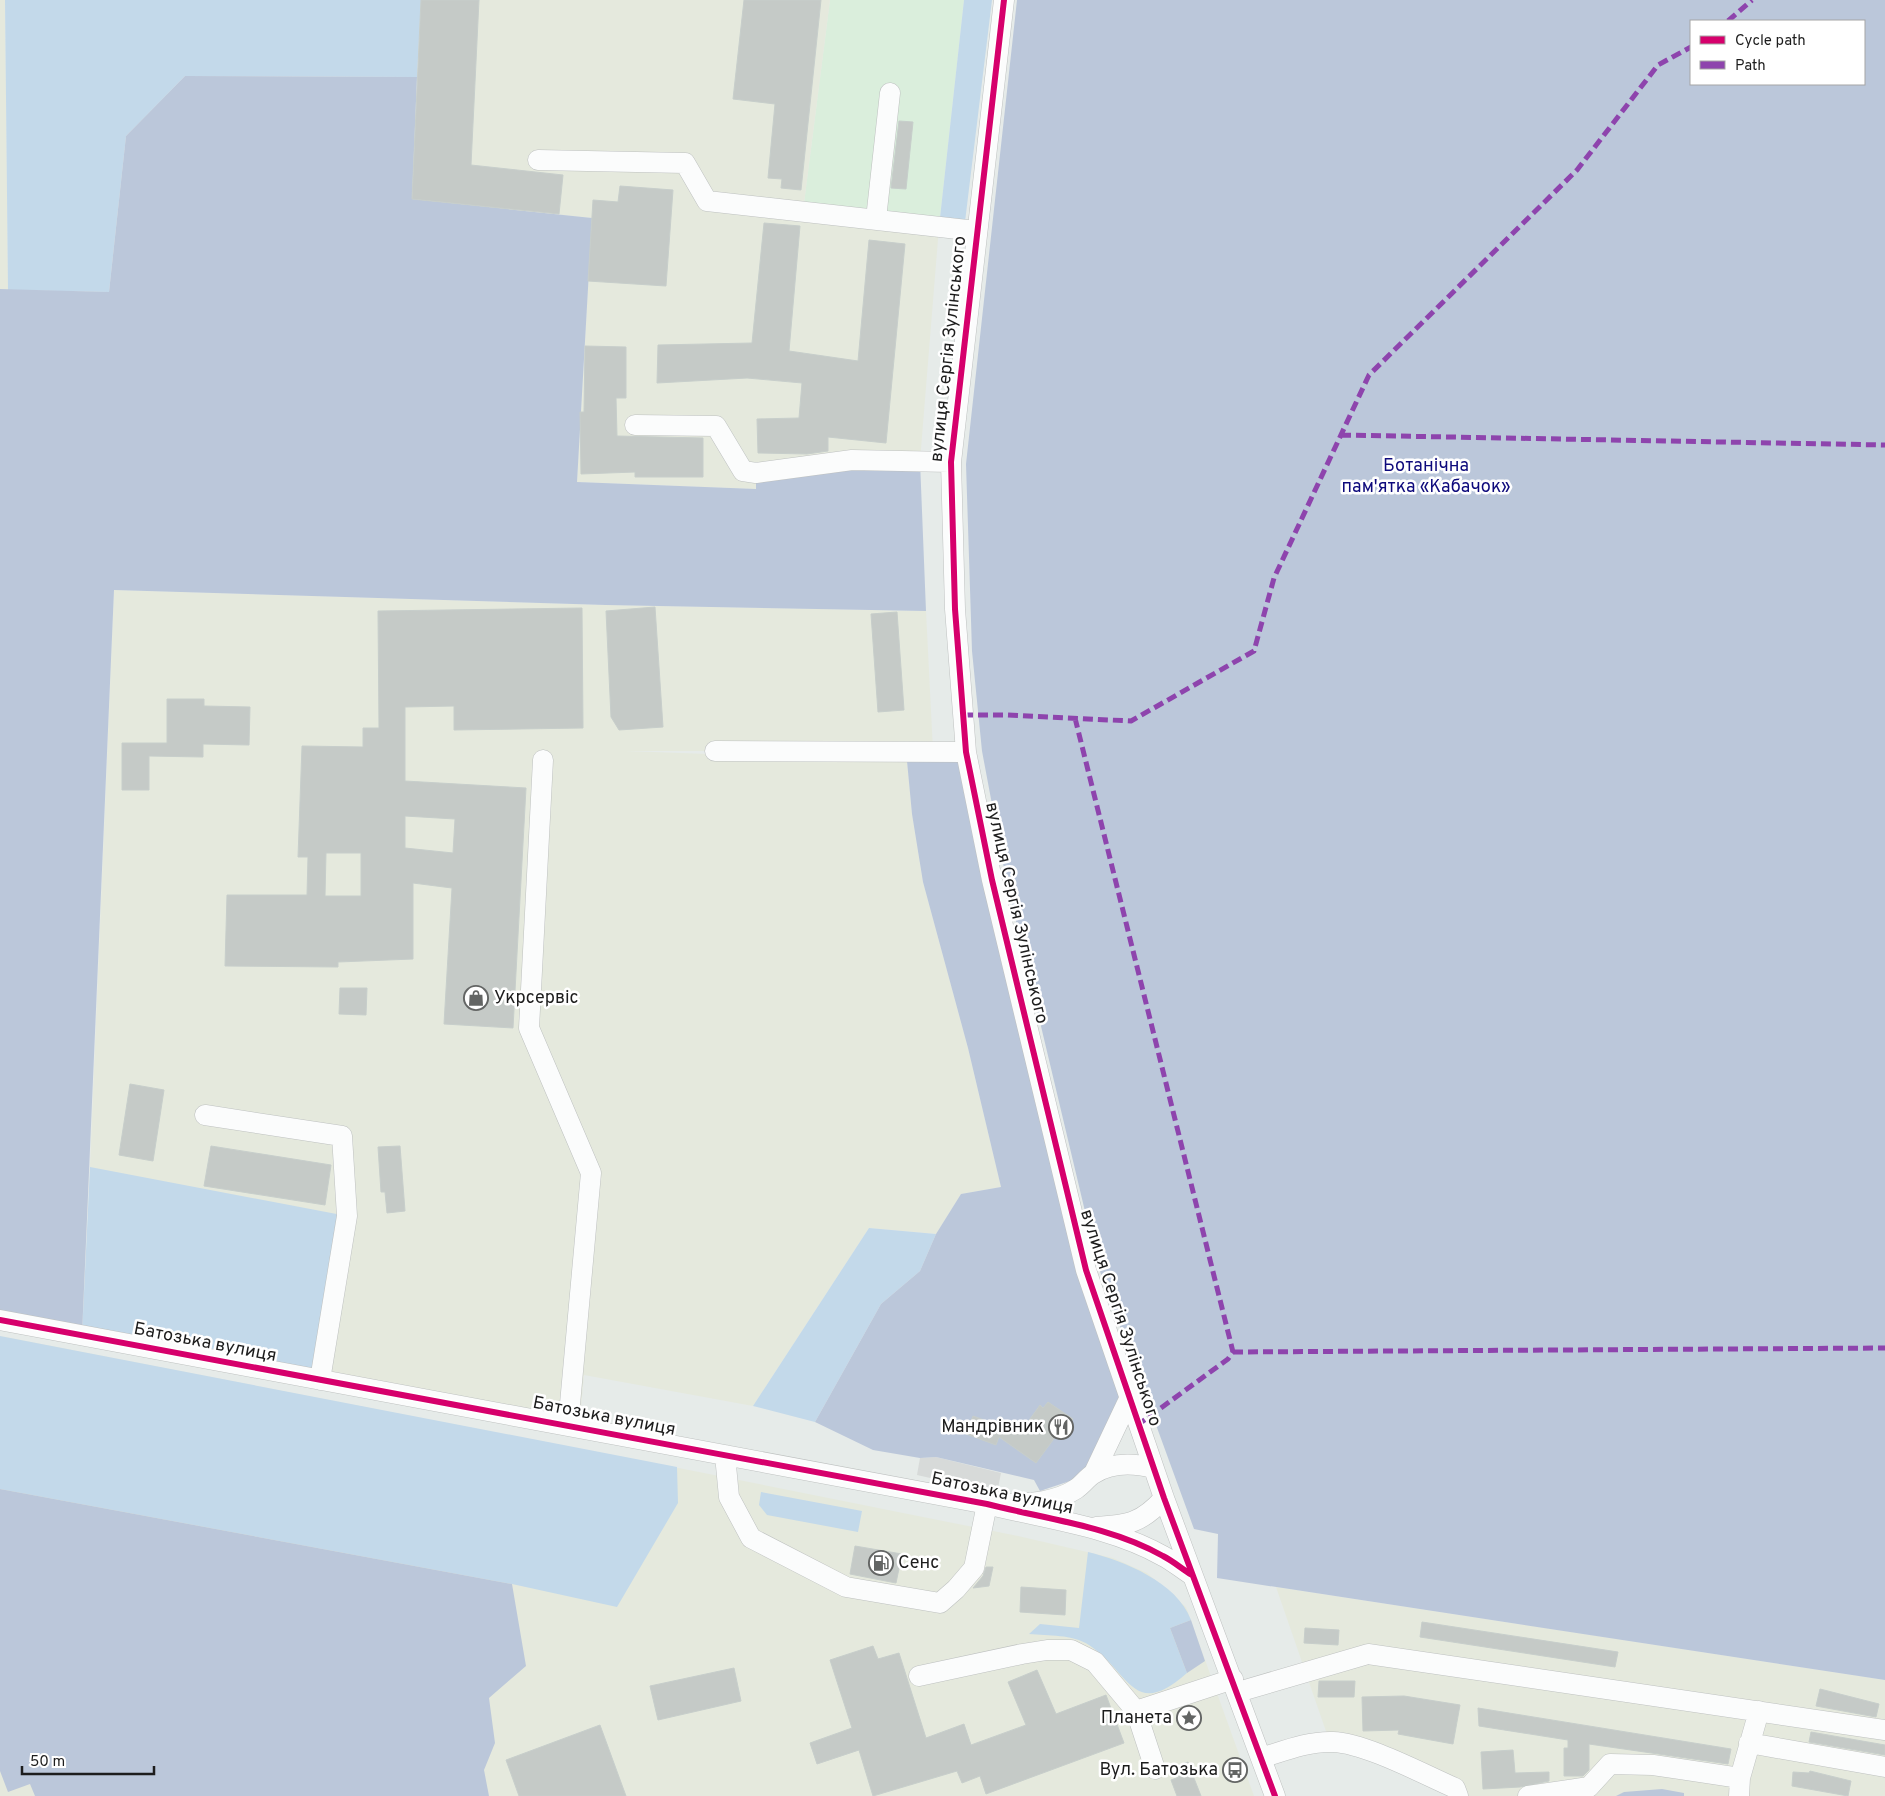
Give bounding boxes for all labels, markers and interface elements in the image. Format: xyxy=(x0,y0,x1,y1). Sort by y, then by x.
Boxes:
legend xyxy=(1690,20,1865,85)
text: Cycle path xyxy=(1735,32,1806,51)
text: Path xyxy=(1735,57,1766,76)
street label: вулиця Сергія Зулінського xyxy=(926,235,972,463)
park label: Ботанічна пам'ятка «Кабачок» xyxy=(1341,455,1511,499)
street label: вулиця Сергія Зулінського xyxy=(979,800,1053,1026)
shop icon: Укрсервіс xyxy=(463,985,489,1011)
place label: Укрсервіс xyxy=(494,987,579,1010)
street label: вулиця Сергія Зулінського xyxy=(1074,1206,1166,1430)
street label: Батозька вулиця xyxy=(132,1318,278,1368)
street label: Батозька вулиця xyxy=(531,1392,677,1442)
restaurant icon: Мандрівник xyxy=(1048,1414,1074,1440)
place label: Мандрівник xyxy=(941,1416,1044,1439)
street label: Батозька вулиця xyxy=(929,1468,1075,1520)
fuel station icon: Сенс xyxy=(868,1550,894,1576)
place label: Сенс xyxy=(898,1552,939,1575)
place icon: Планета xyxy=(1176,1705,1202,1731)
place label: Планета xyxy=(1101,1707,1172,1730)
scale bar xyxy=(22,1744,155,1776)
text: 50 m xyxy=(30,1753,65,1772)
bus stop icon: Вул. Батозька xyxy=(1222,1757,1248,1783)
place label: Вул. Батозька xyxy=(1099,1759,1218,1782)

